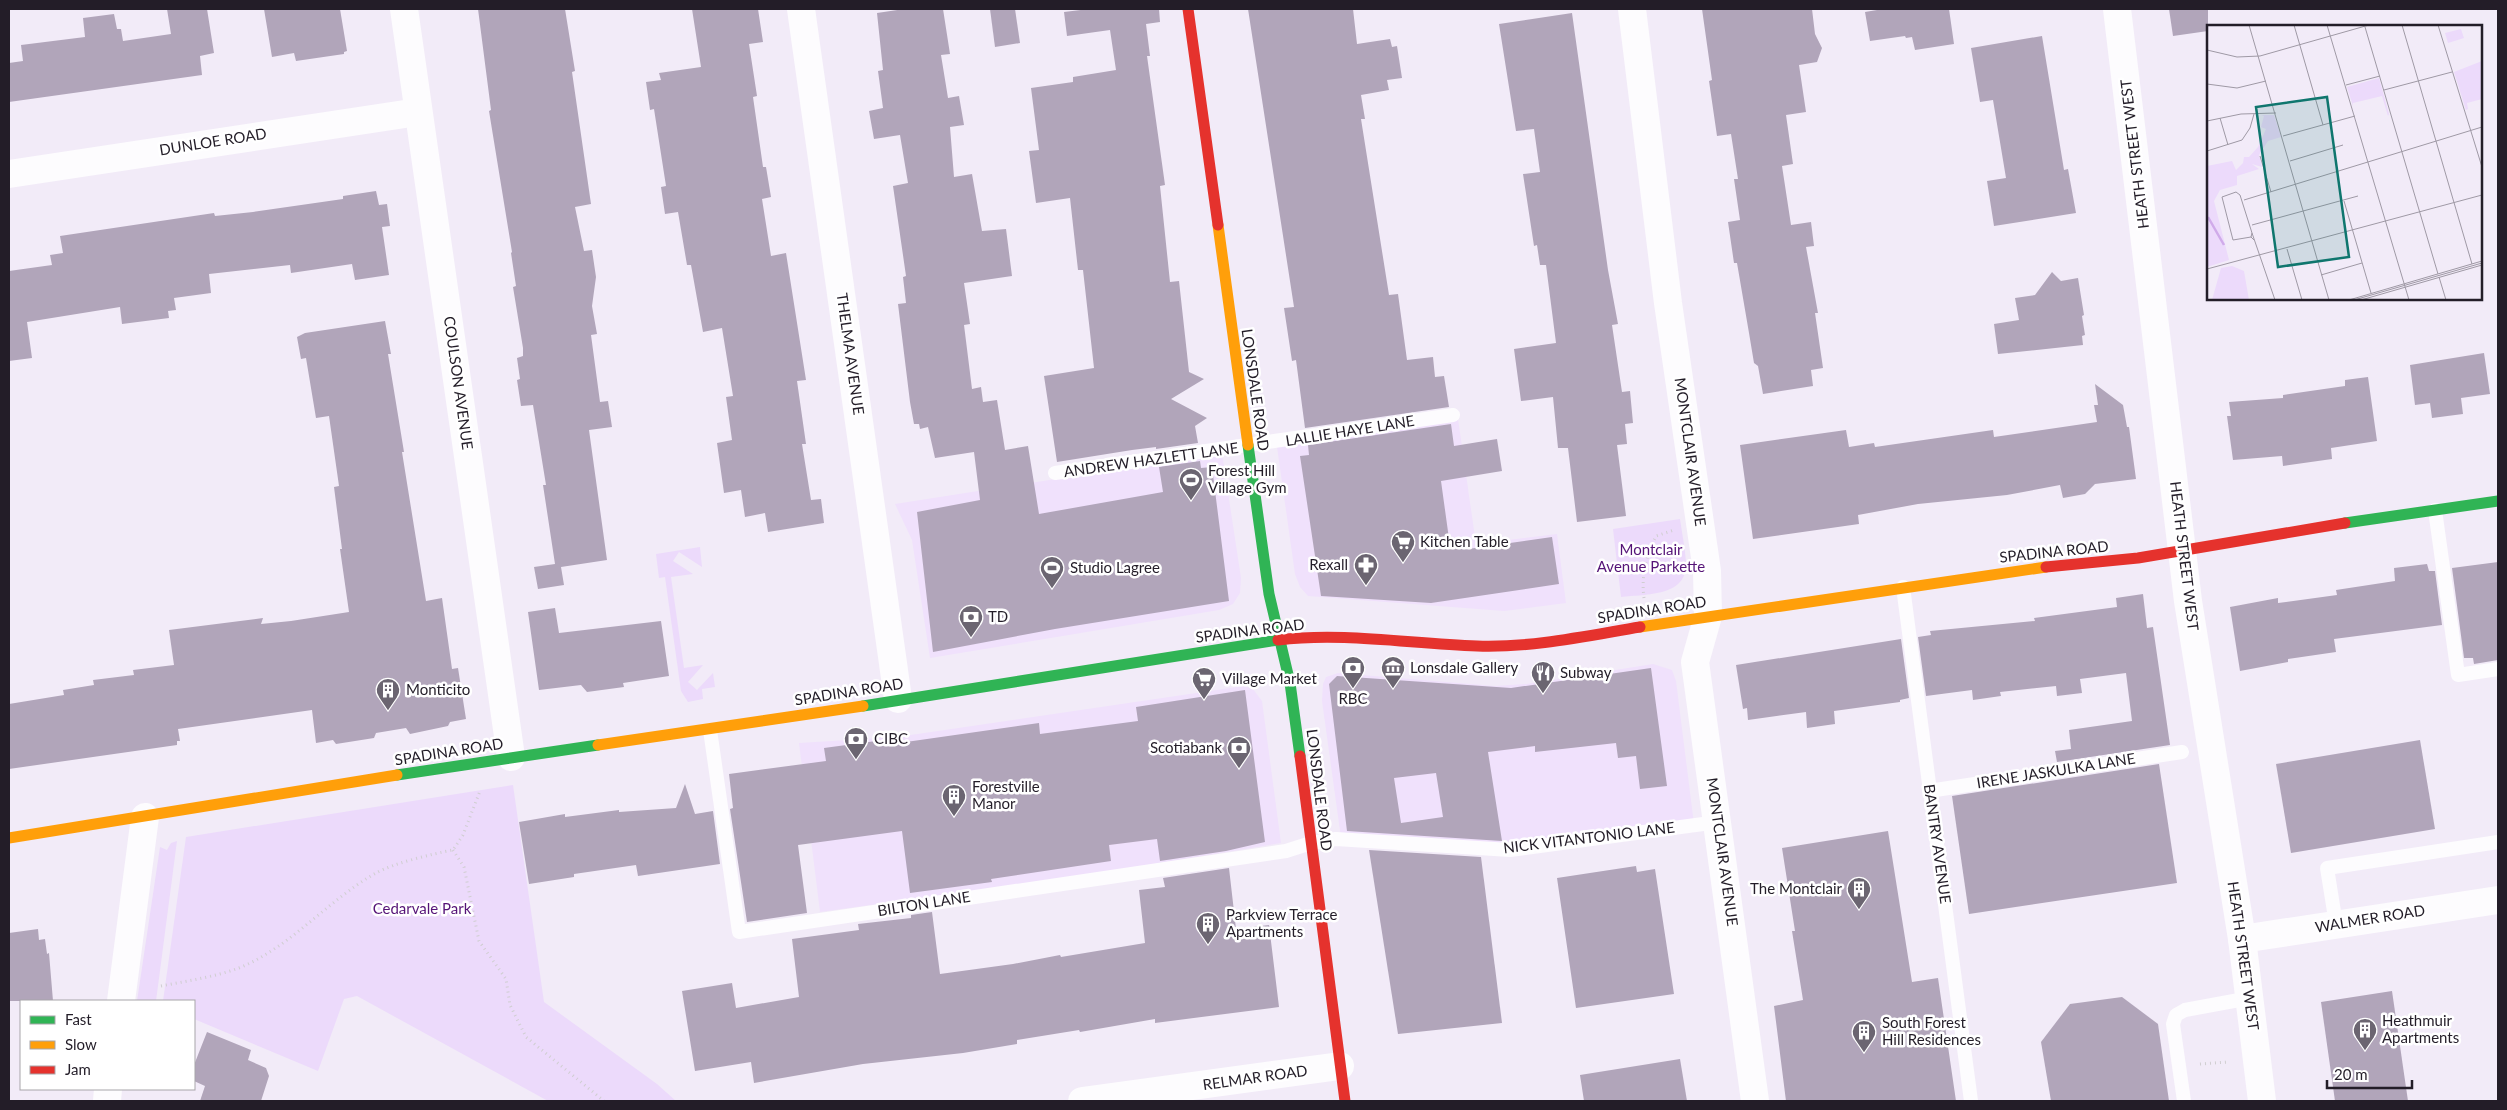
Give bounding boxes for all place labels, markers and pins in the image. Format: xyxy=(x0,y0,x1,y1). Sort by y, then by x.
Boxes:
place label: Forest Hill Village Gym xyxy=(1208,461,1286,496)
sports icon: Forest Hill Village Gym xyxy=(1178,467,1204,501)
supermarket icon: Kitchen Table xyxy=(1390,529,1416,563)
place label: Kitchen Table xyxy=(1420,532,1509,550)
pharmacy icon: Rexall xyxy=(1353,552,1379,586)
sports icon: Studio Lagree xyxy=(1039,555,1065,589)
place label: Rexall xyxy=(1309,555,1348,573)
place label: Studio Lagree xyxy=(1070,558,1160,576)
bank icon: TD xyxy=(958,604,984,638)
place label: TD xyxy=(988,607,1008,625)
bank icon: RBC xyxy=(1340,655,1366,689)
museum icon: Lonsdale Gallery xyxy=(1380,655,1406,689)
place label: Lonsdale Gallery xyxy=(1410,658,1519,676)
restaurant icon: Subway xyxy=(1530,660,1556,694)
place label: Subway xyxy=(1560,663,1612,681)
supermarket icon: Village Market xyxy=(1191,666,1217,700)
place label: Village Market xyxy=(1222,669,1317,687)
building icon: Monticito xyxy=(375,677,401,711)
place label: Monticito xyxy=(406,680,470,698)
place label: RBC xyxy=(1338,689,1368,707)
bank icon: CIBC xyxy=(843,726,869,760)
place label: CIBC xyxy=(874,729,908,747)
bank icon: Scotiabank xyxy=(1226,735,1252,769)
place label: Scotiabank xyxy=(1150,738,1222,756)
place label: Forestville Manor xyxy=(972,777,1040,812)
building icon: Forestville Manor xyxy=(941,783,967,817)
building icon: The Montclair xyxy=(1846,876,1872,910)
place label: The Montclair xyxy=(1750,879,1843,897)
place label: Parkview Terrace Apartments xyxy=(1226,905,1338,940)
building icon: Parkview Terrace Apartments xyxy=(1195,911,1221,945)
place label: Heathmuir Apartments xyxy=(2382,1011,2459,1046)
place label: South Forest Hill Residences xyxy=(1882,1013,1981,1048)
building icon: Heathmuir Apartments xyxy=(2352,1017,2378,1051)
building icon: South Forest Hill Residences xyxy=(1851,1019,1877,1053)

